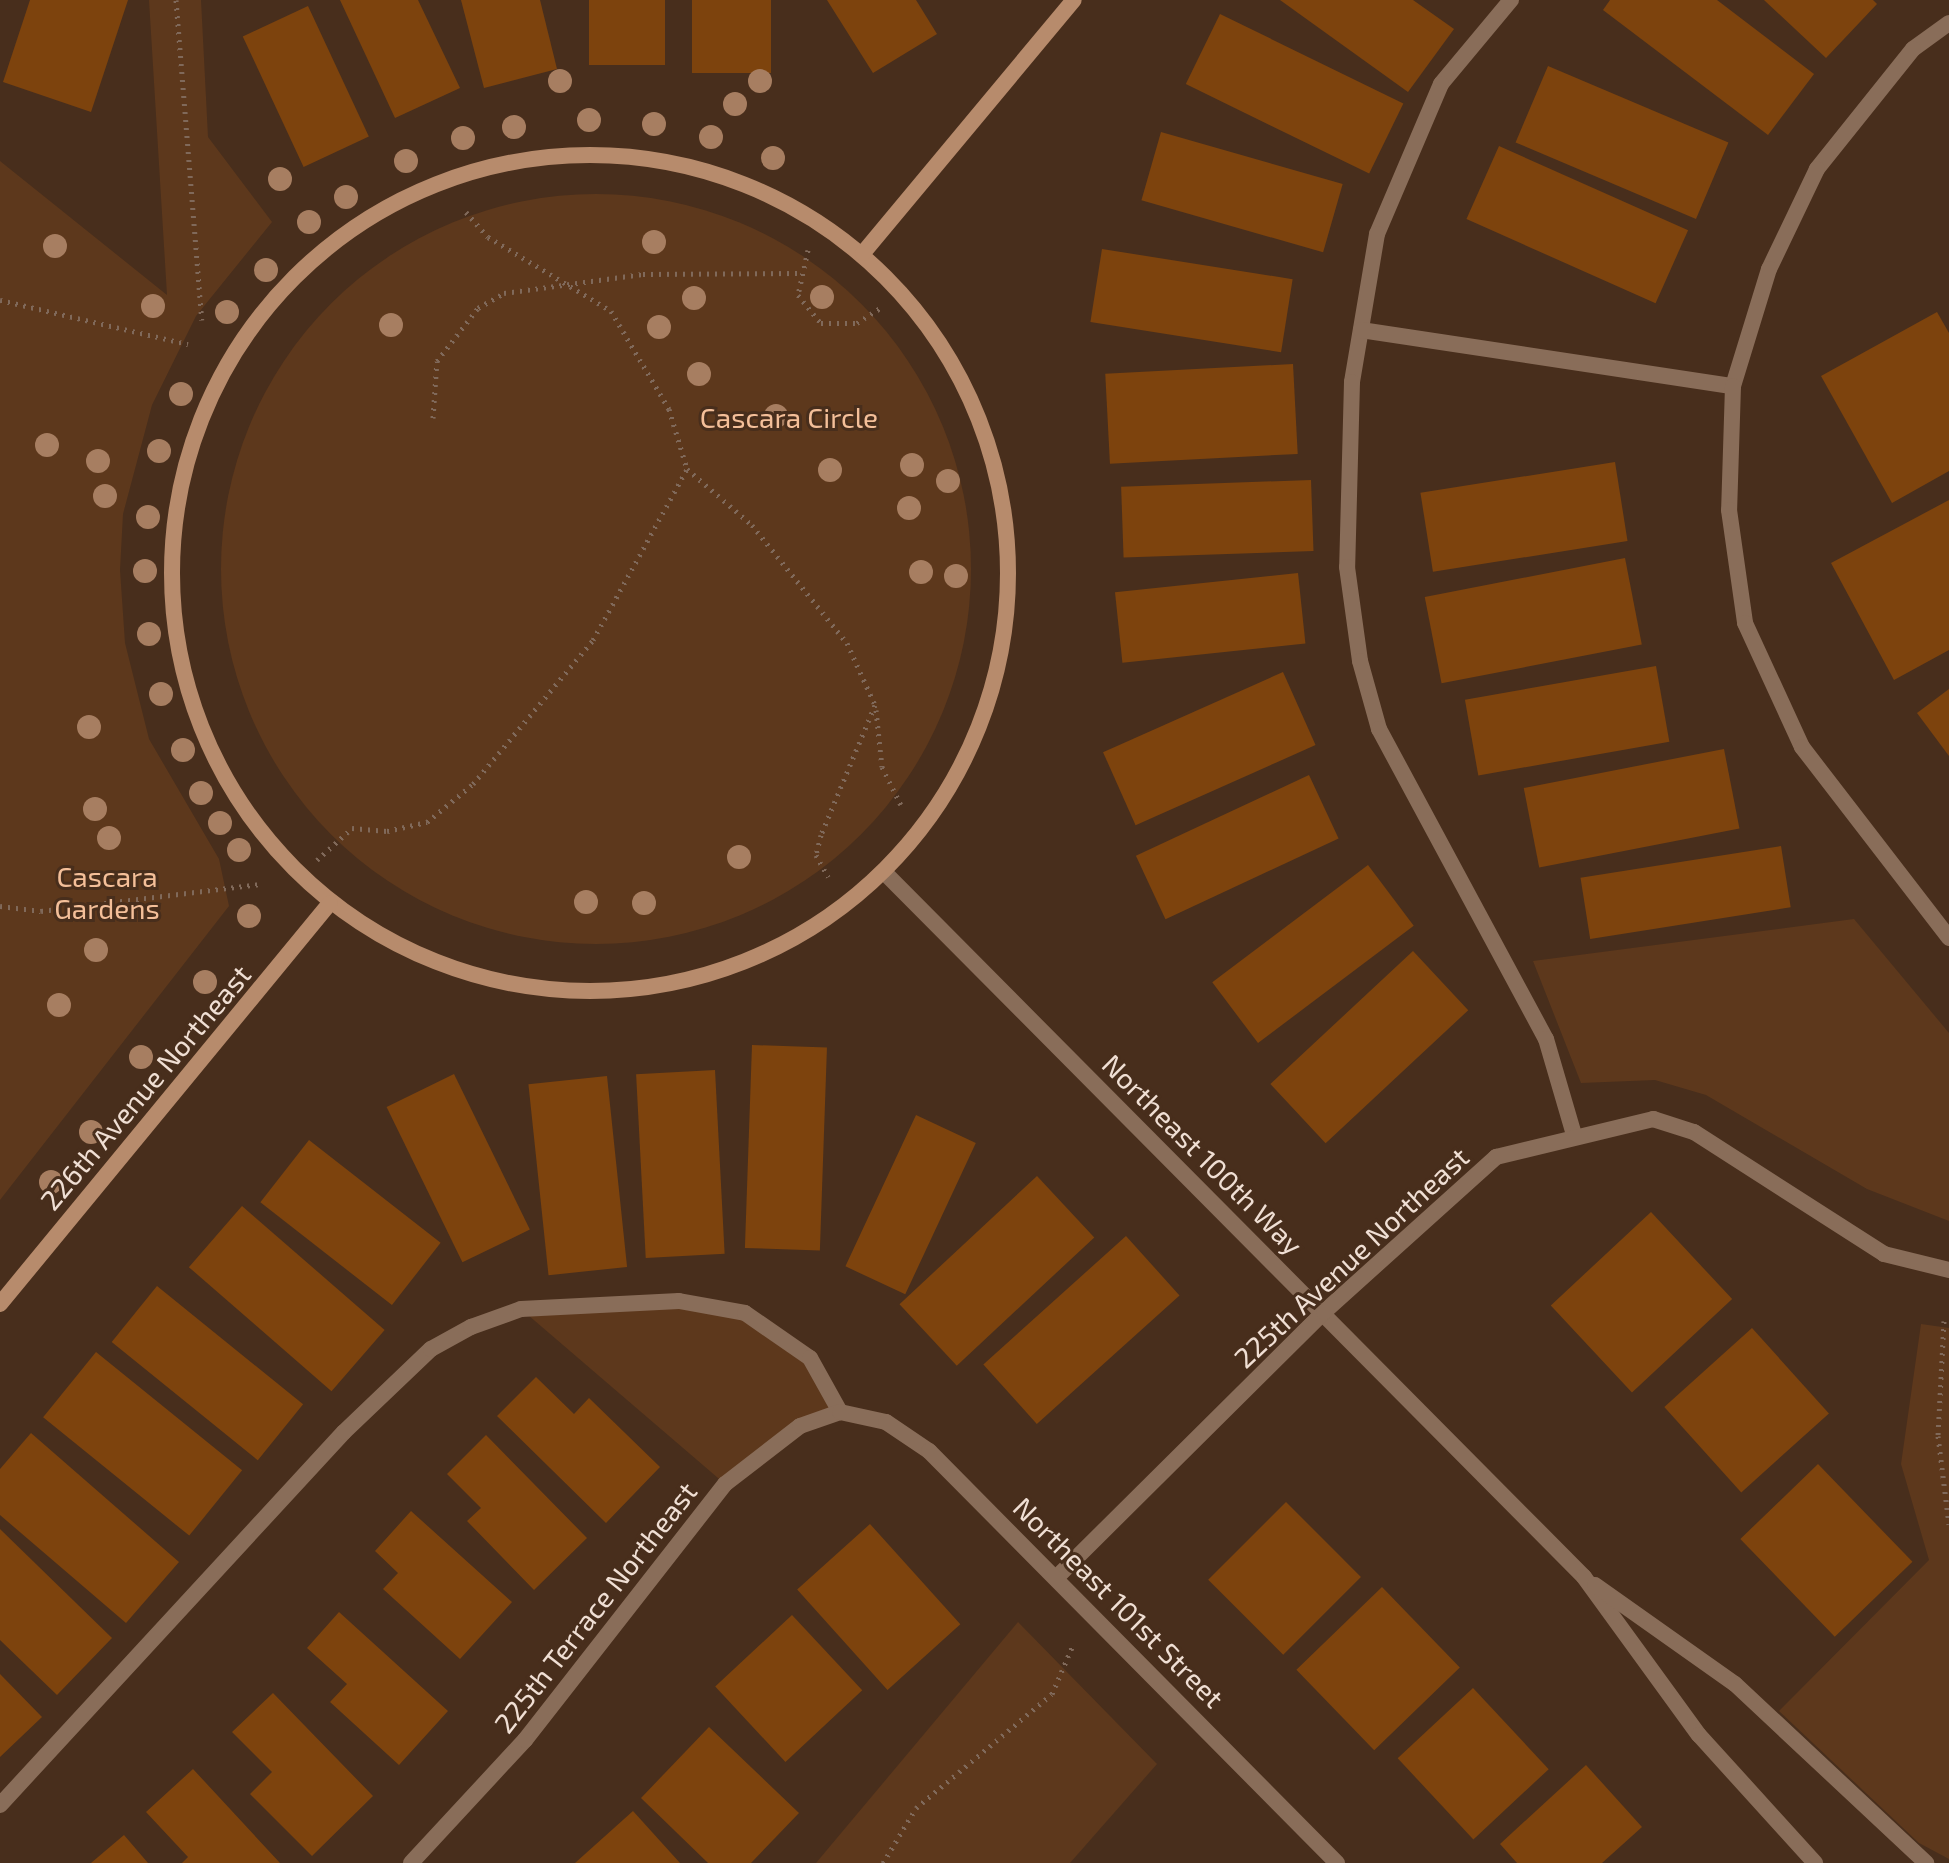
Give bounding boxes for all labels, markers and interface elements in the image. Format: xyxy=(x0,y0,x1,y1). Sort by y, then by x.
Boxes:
park label: Cascara Circle xyxy=(700,400,878,434)
park label: Cascara Gardens xyxy=(54,859,160,925)
street label: 226th Avenue Northeast xyxy=(33,958,257,1216)
street label: Northeast 100th Way xyxy=(1096,1047,1310,1261)
street label: 225th Avenue Northeast xyxy=(1227,1139,1475,1375)
street label: 225th Terrace Northeast xyxy=(486,1475,704,1739)
street label: Northeast 101st Street xyxy=(1007,1490,1231,1714)

